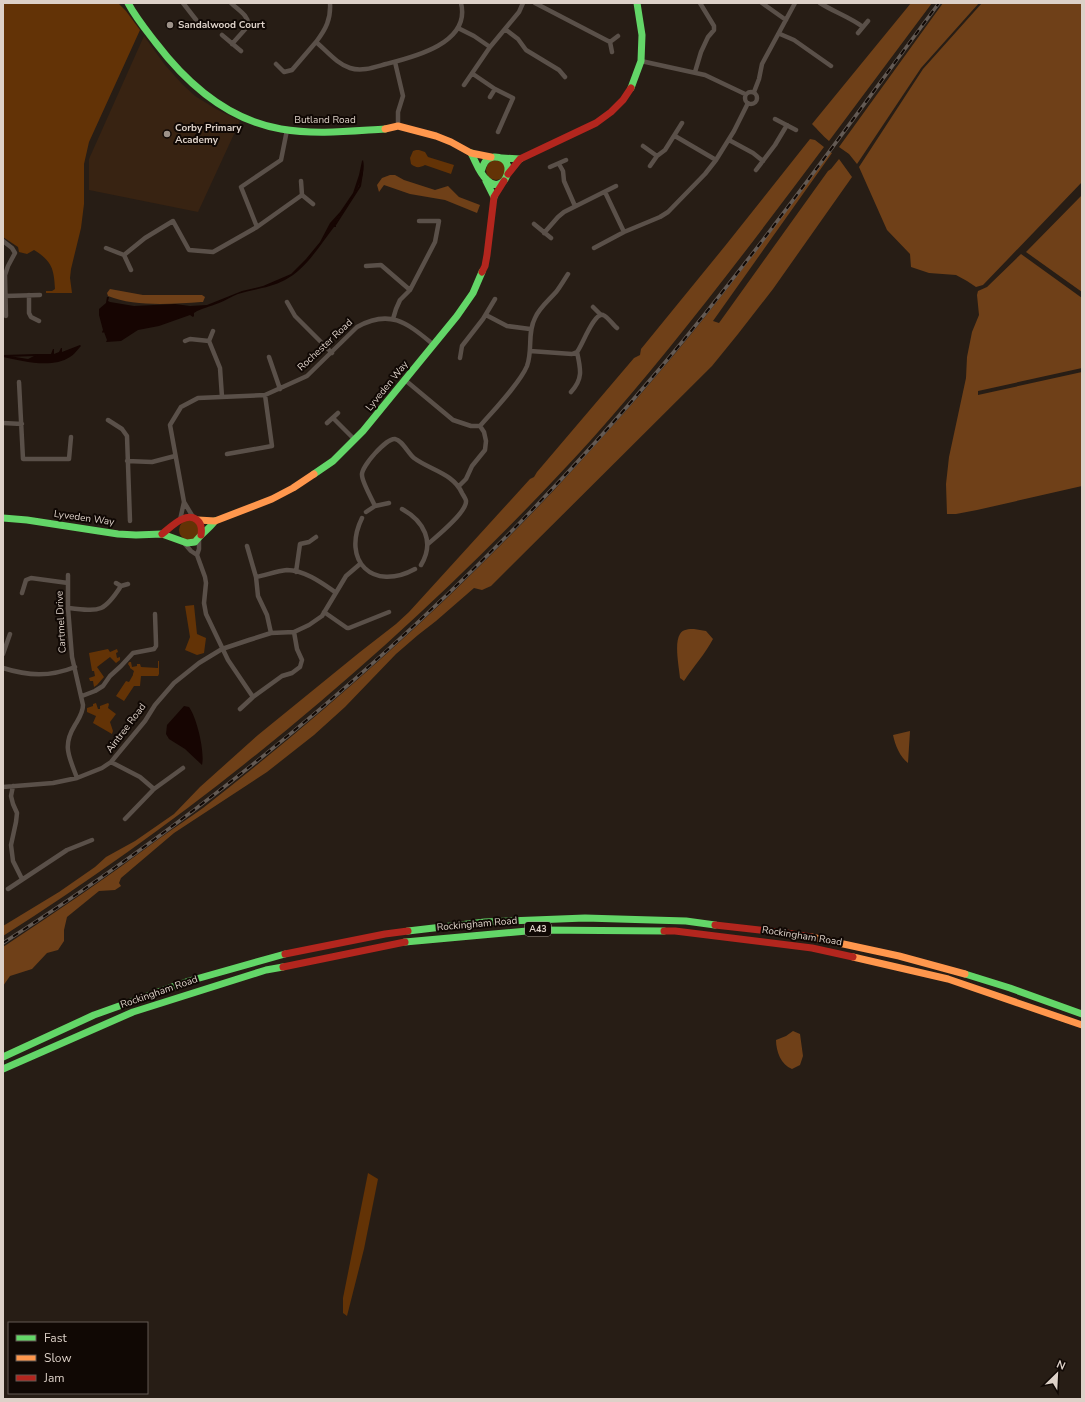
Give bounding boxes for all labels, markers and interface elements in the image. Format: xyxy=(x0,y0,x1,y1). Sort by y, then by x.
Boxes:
place label: Sandalwood Court xyxy=(178,18,265,32)
marker: Sandalwood Court xyxy=(165,20,175,30)
street label: Butland Road xyxy=(294,113,356,127)
place label: Corby Primary Academy xyxy=(175,121,242,147)
marker: Corby Primary Academy xyxy=(162,129,172,139)
street label: Rochester Road xyxy=(294,316,356,374)
street label: Lyveden Way xyxy=(362,357,412,414)
street label: Lyveden Way xyxy=(53,507,116,529)
street label: Cartmel Drive xyxy=(52,591,70,653)
street label: Aintree Road xyxy=(103,700,149,756)
street label: Rockingham Road xyxy=(436,913,518,935)
road number: A43 xyxy=(525,922,551,936)
street label: Rockingham Road xyxy=(761,923,843,949)
street label: Rockingham Road xyxy=(118,972,200,1012)
legend xyxy=(8,1322,148,1394)
text: Fast xyxy=(44,1330,67,1346)
text: Slow xyxy=(44,1350,72,1366)
north arrow xyxy=(1037,1354,1077,1394)
text: N xyxy=(1054,1357,1068,1374)
text: Jam xyxy=(43,1370,65,1386)

